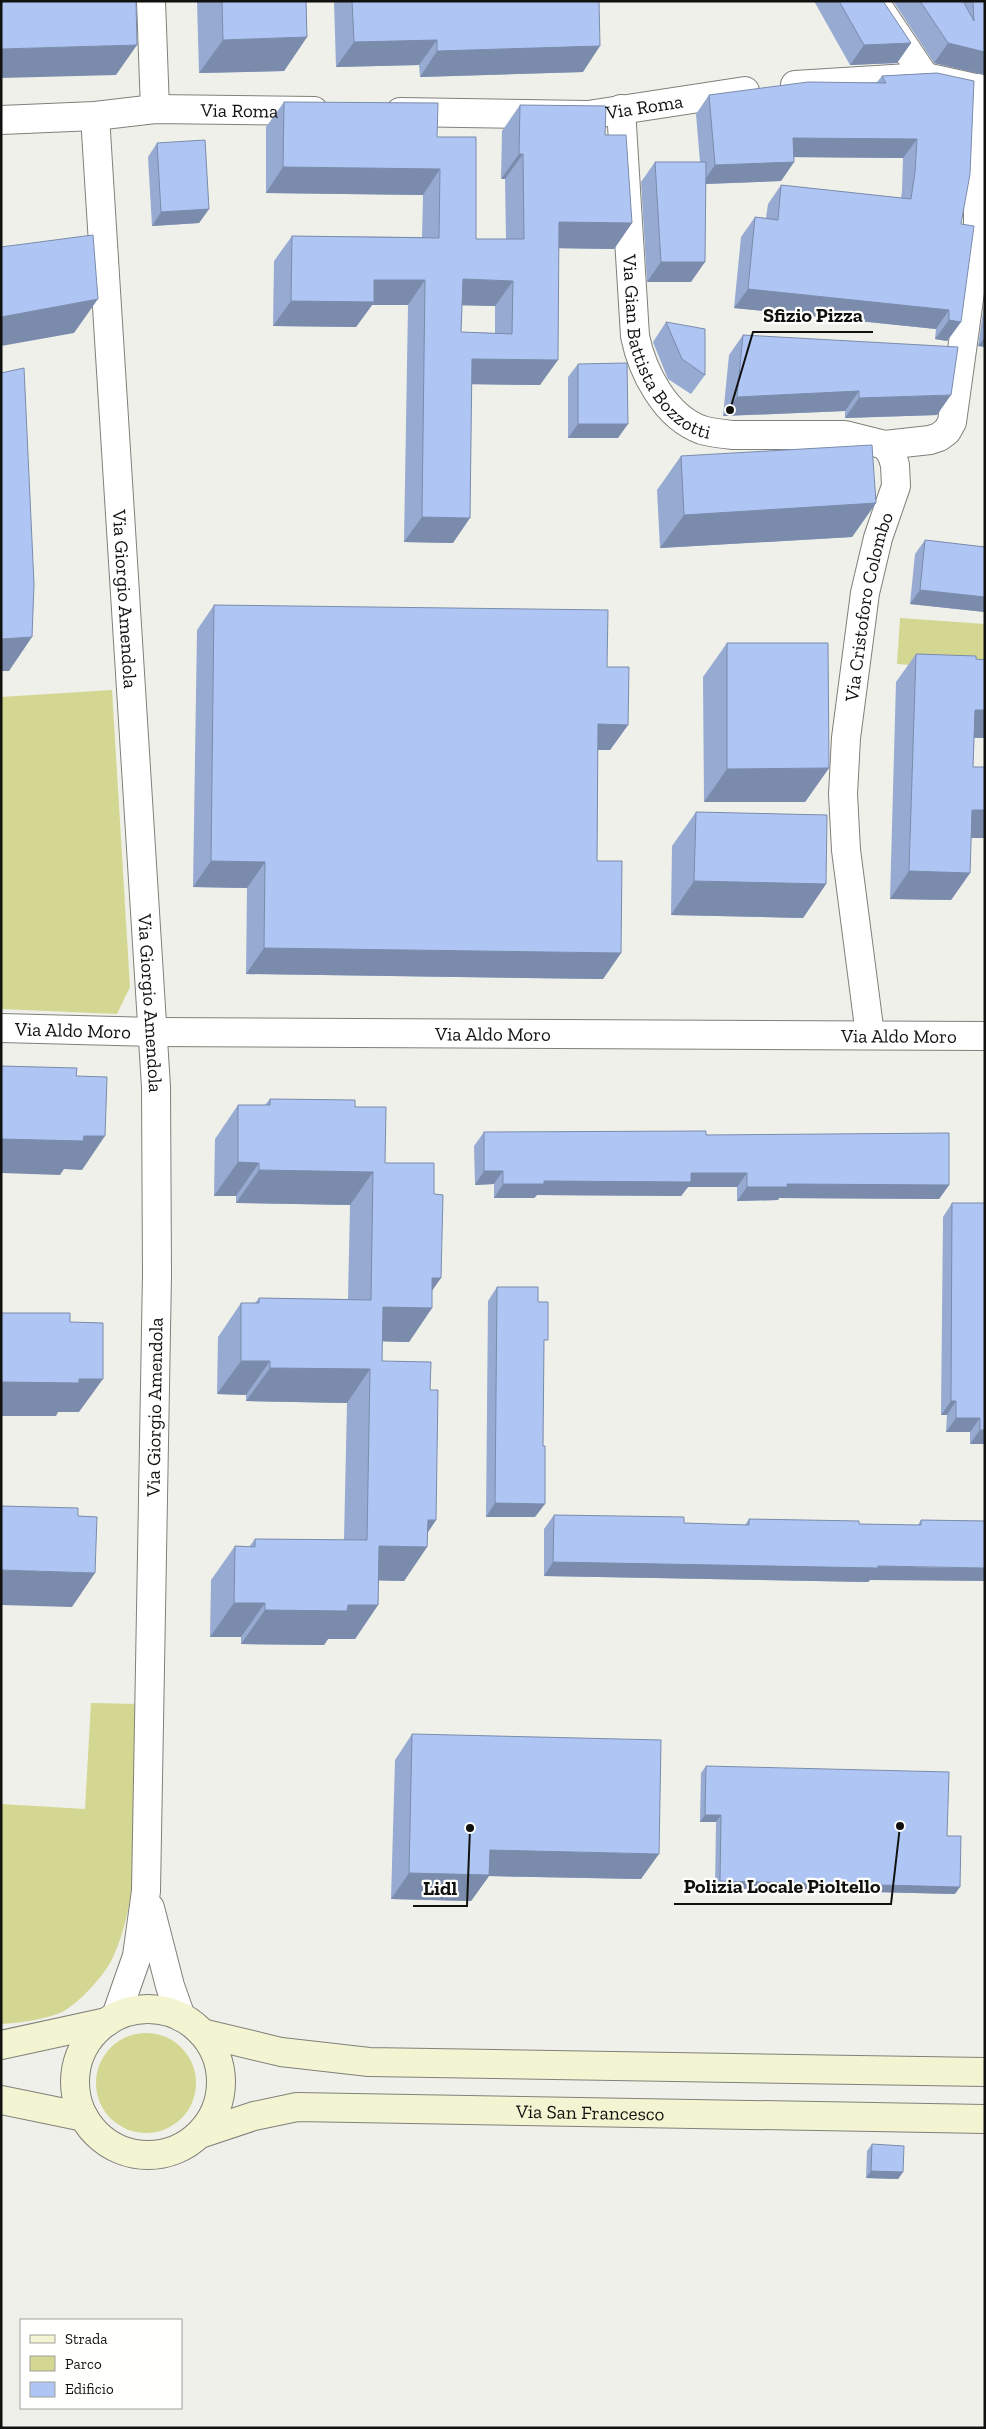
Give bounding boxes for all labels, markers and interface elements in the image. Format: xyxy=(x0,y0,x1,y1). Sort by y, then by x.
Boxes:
street label: Via Roma xyxy=(603,90,685,124)
street label: Via Roma xyxy=(200,99,278,123)
street label: Via Gian Battista Bozzotti xyxy=(618,253,713,444)
callout: Sfizio Pizza xyxy=(753,297,873,332)
text: Sfizio Pizza xyxy=(763,303,863,327)
street label: Via Giorgio Amendola xyxy=(108,508,142,689)
street label: Via Cristoforo Colombo xyxy=(840,509,898,704)
street label: Via Giorgio Amendola xyxy=(133,912,167,1093)
street label: Via Aldo Moro xyxy=(14,1017,131,1043)
street label: Via Aldo Moro xyxy=(434,1022,551,1046)
street label: Via Aldo Moro xyxy=(840,1024,957,1048)
street label: Via Giorgio Amendola xyxy=(141,1317,168,1498)
callout: Polizia Locale Pioltello xyxy=(674,1869,891,1904)
callout: Lidl xyxy=(413,1871,467,1906)
text: Polizia Locale Pioltello xyxy=(684,1874,881,1898)
text: Lidl xyxy=(423,1876,457,1900)
street label: Via San Francesco xyxy=(515,2100,665,2125)
legend xyxy=(20,2319,182,2409)
text: Strada xyxy=(65,2330,108,2348)
text: Parco xyxy=(65,2355,102,2373)
text: Edificio xyxy=(65,2380,114,2398)

